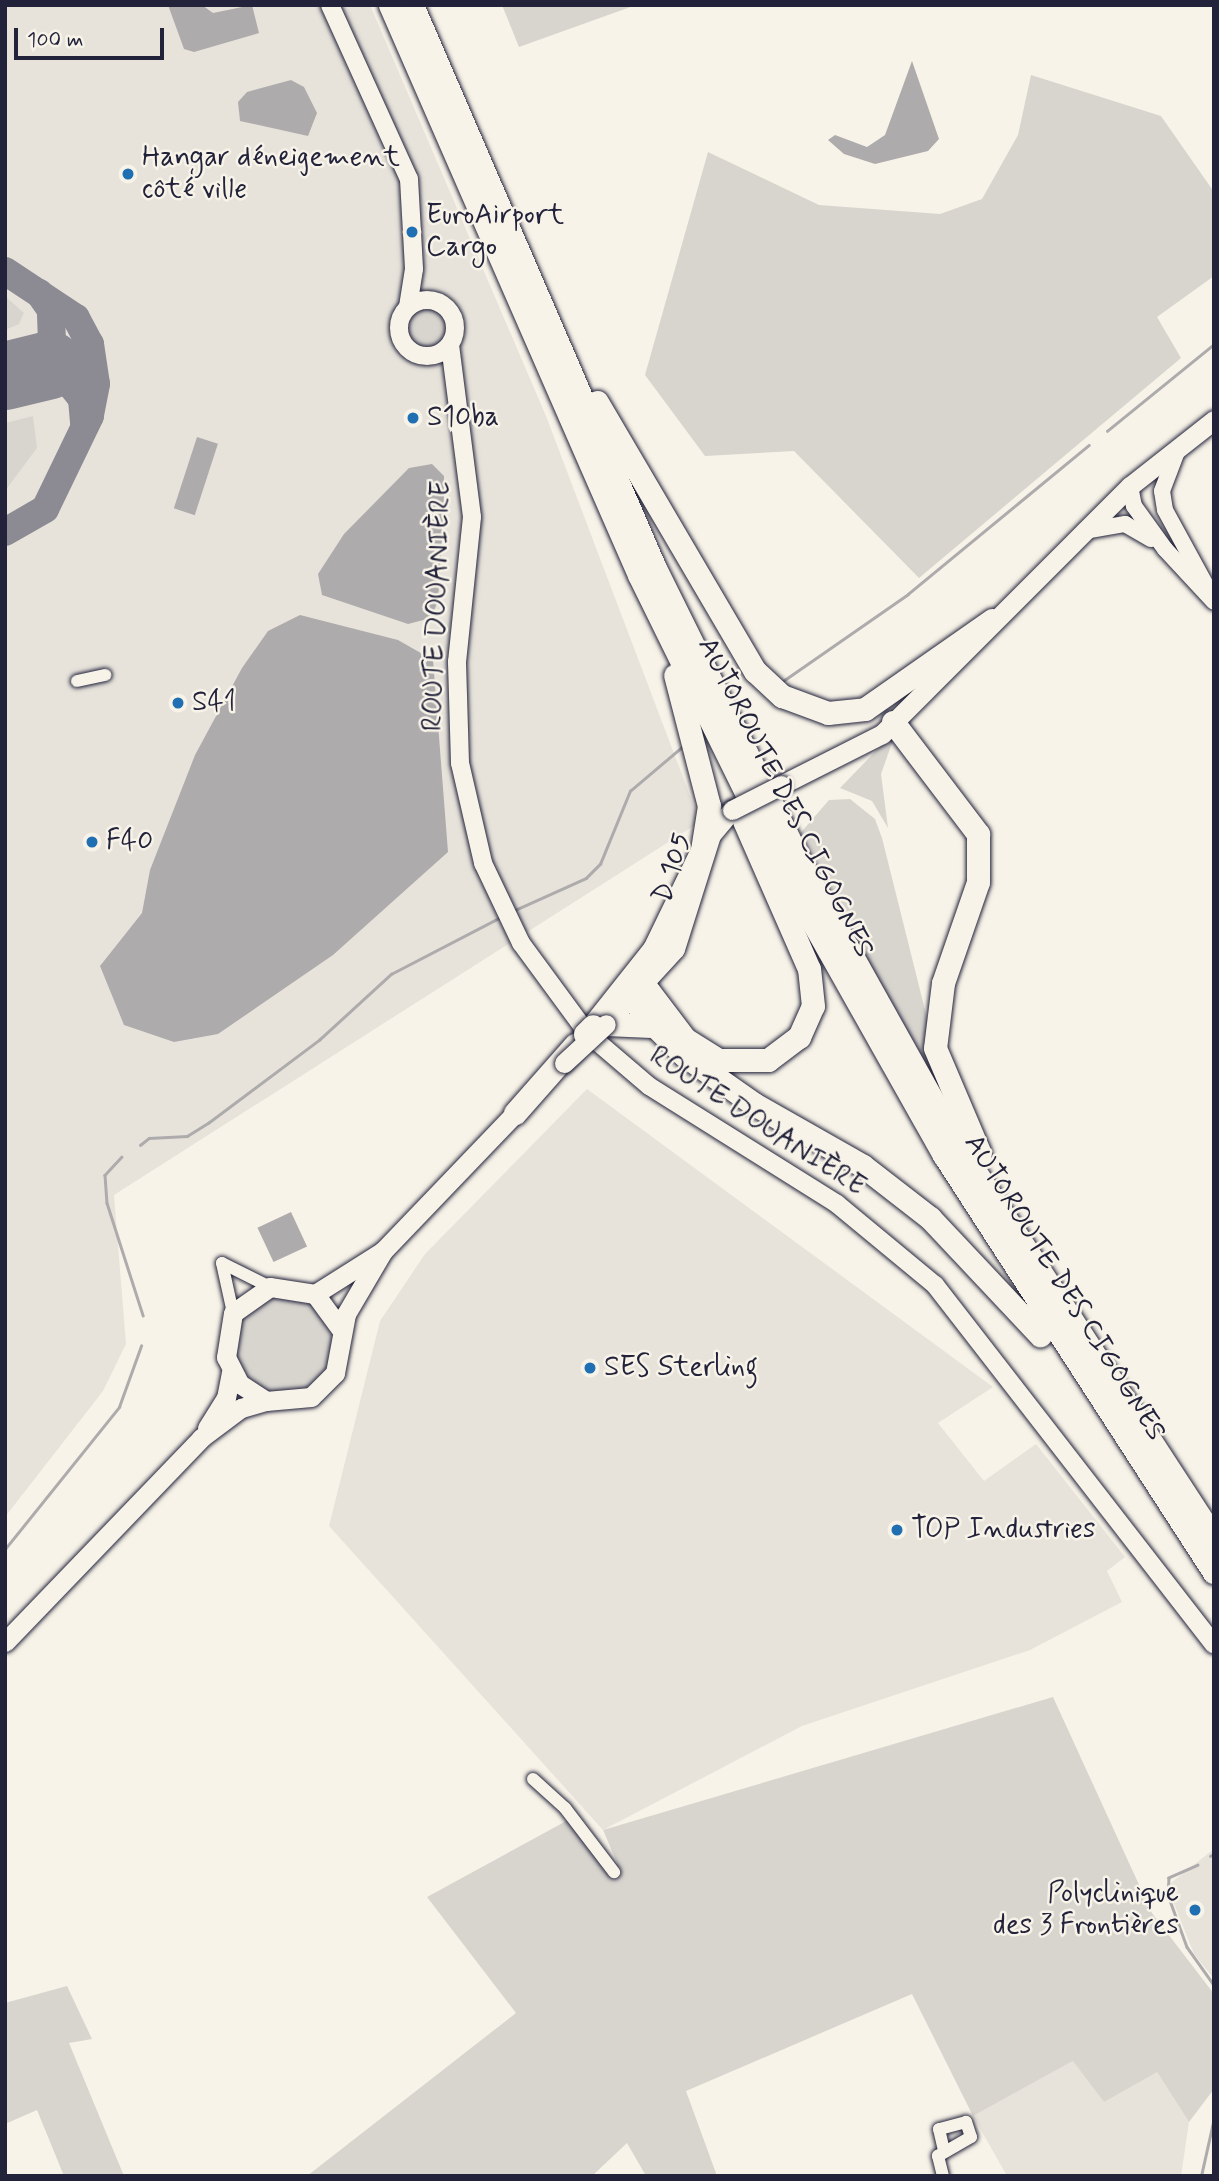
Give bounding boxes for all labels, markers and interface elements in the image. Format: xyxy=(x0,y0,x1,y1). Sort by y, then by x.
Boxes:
scale bar xyxy=(18,14,168,58)
text: 100 m xyxy=(27,26,83,54)
place label: Hangar déneigement côté ville xyxy=(142,141,399,207)
marker: Hangar déneigement côté ville xyxy=(120,166,136,182)
place label: EuroAirport Cargo xyxy=(426,199,564,265)
marker: EuroAirport Cargo xyxy=(404,224,420,240)
place label: S10ba xyxy=(427,401,499,435)
marker: S10ba xyxy=(405,410,421,426)
street label: ROUTE DOUANIÈRE xyxy=(417,481,459,731)
street label: AUTOROUTE DES CIGOGNES xyxy=(689,631,881,965)
place label: S41 xyxy=(192,686,236,720)
marker: S41 xyxy=(170,695,186,711)
place label: F40 xyxy=(106,825,153,859)
street label: D 105 xyxy=(647,829,699,907)
marker: F40 xyxy=(84,834,100,850)
street label: ROUTE DOUANIÈRE xyxy=(643,1040,871,1204)
street label: AUTOROUTE DES CIGOGNES xyxy=(955,1127,1173,1449)
place label: SES Sterling xyxy=(604,1351,754,1385)
marker: SES Sterling xyxy=(582,1360,598,1376)
place label: TOP Industries xyxy=(911,1513,1082,1547)
marker: TOP Industries xyxy=(889,1522,905,1538)
place label: Polyclinique des 3 Frontières xyxy=(993,1877,1179,1943)
marker: Polyclinique des 3 Frontières xyxy=(1185,1900,1205,1920)

